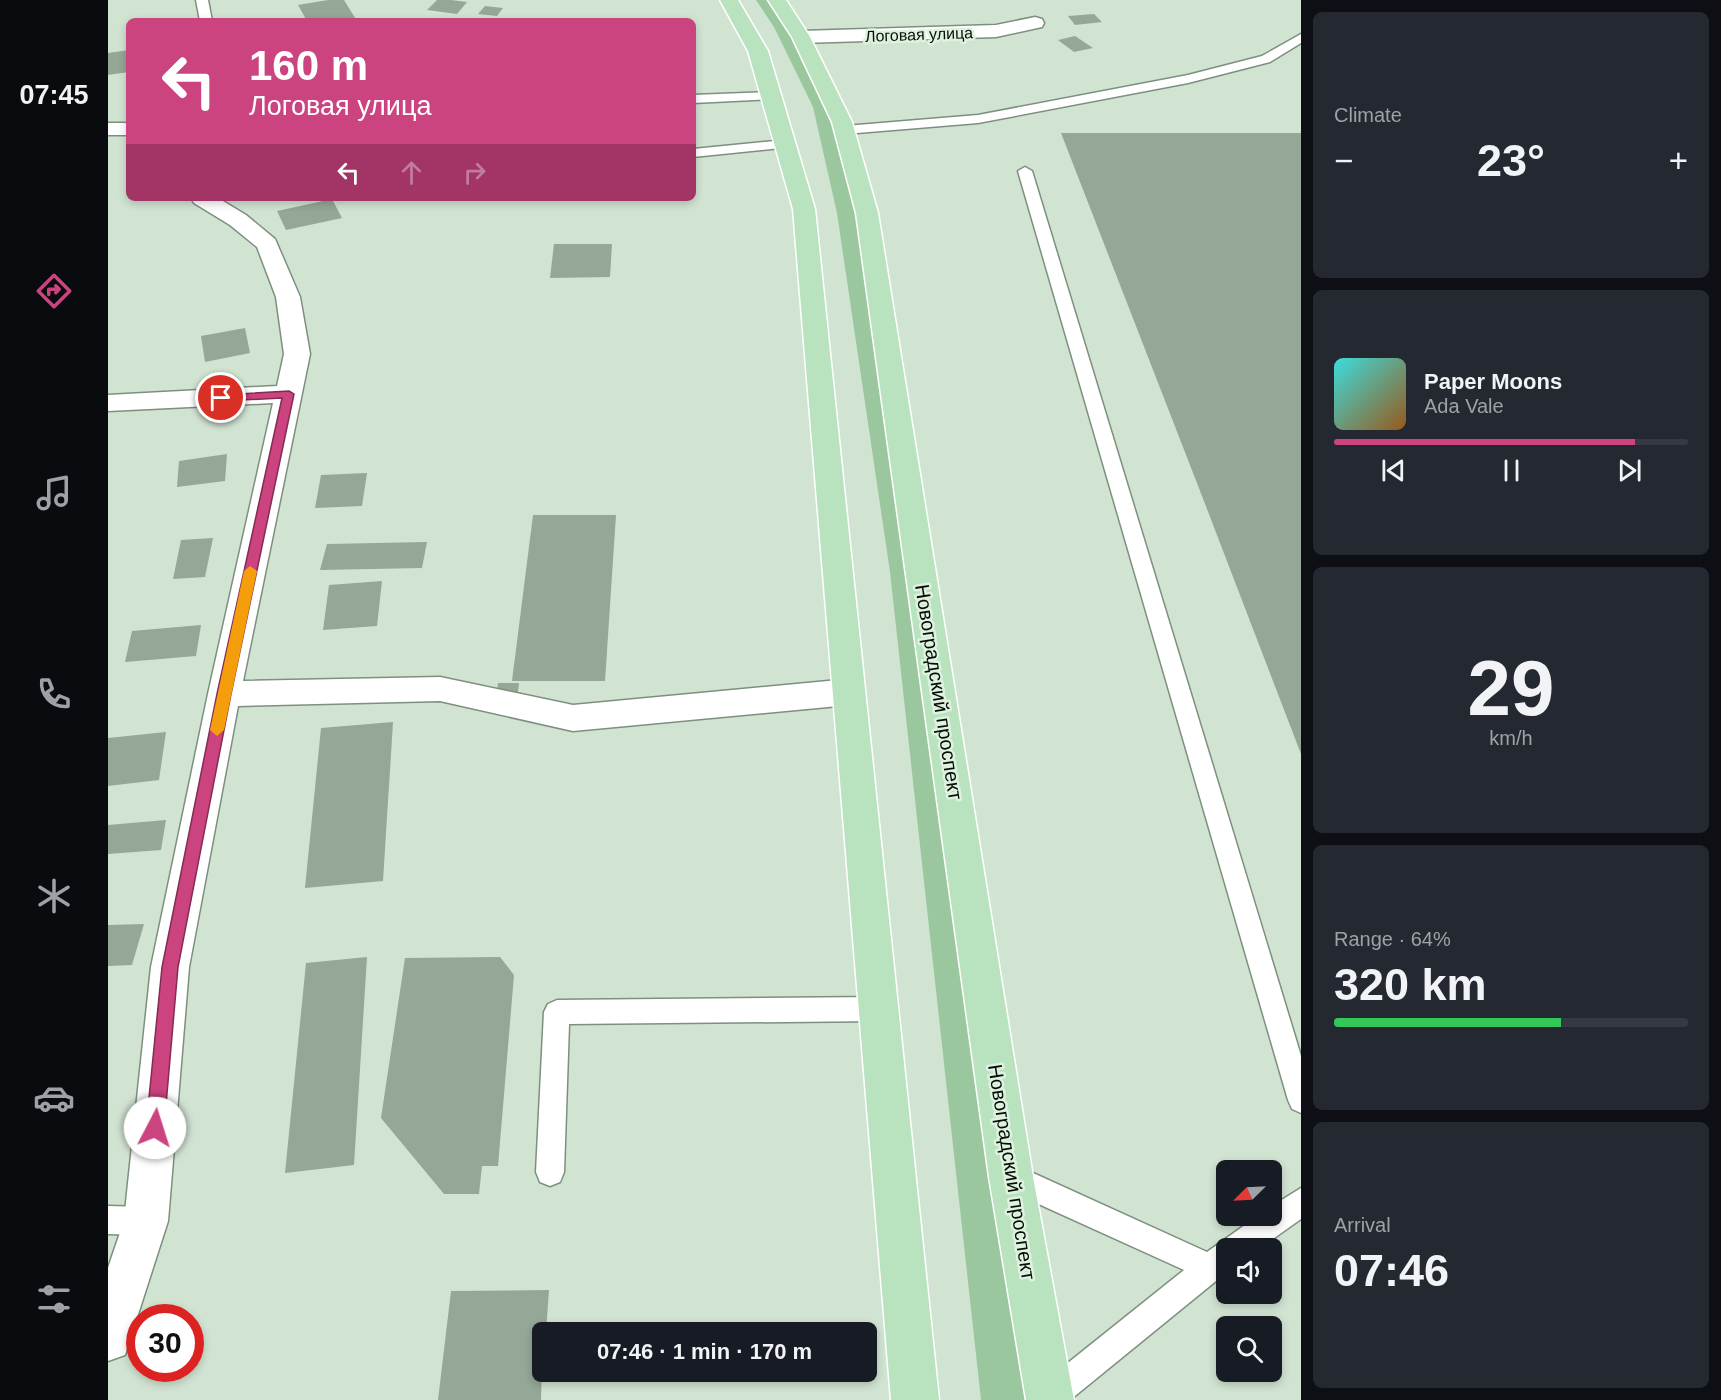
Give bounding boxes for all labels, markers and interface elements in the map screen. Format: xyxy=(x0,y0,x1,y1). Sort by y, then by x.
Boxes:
street label: Логовая улица xyxy=(865,24,973,45)
icon: left xyxy=(150,42,228,120)
text: 160 m xyxy=(249,42,368,89)
text: 07:45 xyxy=(19,80,89,110)
text: Логовая улица xyxy=(249,91,431,121)
text: Climate xyxy=(1334,104,1402,126)
text: 23° xyxy=(1477,135,1545,186)
text: − xyxy=(1334,142,1353,179)
text: + xyxy=(1669,142,1688,179)
icon: left xyxy=(332,156,365,189)
icon: ahead xyxy=(395,156,428,189)
icon: right xyxy=(458,156,491,189)
icon: directions xyxy=(33,270,75,312)
text: Paper Moons xyxy=(1424,369,1562,394)
pin xyxy=(195,372,246,423)
icon: arrive xyxy=(204,381,237,414)
text: Ada Vale xyxy=(1424,395,1504,417)
icon: previous xyxy=(1377,454,1410,487)
icon: pause xyxy=(1495,454,1528,487)
icon: next xyxy=(1613,454,1646,487)
icon: music xyxy=(33,472,75,514)
street label: Новоградский проспект xyxy=(911,583,967,801)
text: 29 xyxy=(1468,644,1554,732)
icon: phone xyxy=(33,673,75,715)
text: km/h xyxy=(1489,727,1533,749)
icon: climate xyxy=(33,875,75,917)
text: Range · 64% xyxy=(1334,928,1451,950)
text: 320 km xyxy=(1334,959,1487,1010)
street label: Новоградский проспект xyxy=(984,1063,1040,1281)
icon: car xyxy=(33,1077,75,1119)
position arrow xyxy=(123,1096,187,1160)
north arrow xyxy=(1216,1160,1282,1226)
map controls xyxy=(1216,1160,1282,1382)
text: Arrival xyxy=(1334,1214,1391,1236)
button: sound xyxy=(1216,1238,1282,1304)
text: 07:46 xyxy=(1334,1245,1449,1296)
icon: filters xyxy=(33,1278,75,1320)
speed limit sign: 30 xyxy=(126,1304,204,1382)
button: search xyxy=(1216,1316,1282,1382)
text: 07:46 · 1 min · 170 m xyxy=(597,1339,812,1364)

